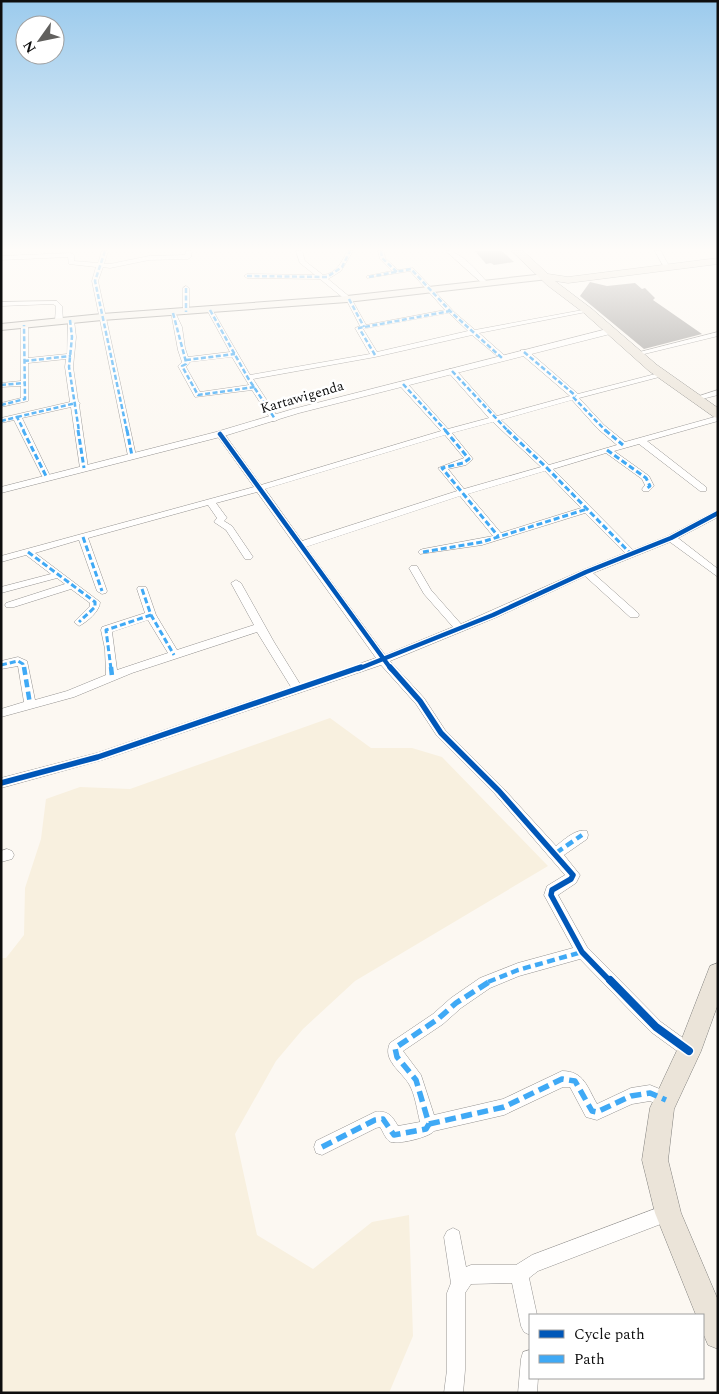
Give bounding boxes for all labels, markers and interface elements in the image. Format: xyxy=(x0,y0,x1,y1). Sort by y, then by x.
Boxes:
north arrow xyxy=(15,15,65,65)
text: N xyxy=(18,36,41,57)
street label: Kartawigenda xyxy=(258,375,346,419)
legend xyxy=(529,1314,704,1379)
text: Cycle path xyxy=(574,1323,645,1346)
text: Path xyxy=(574,1348,605,1371)

